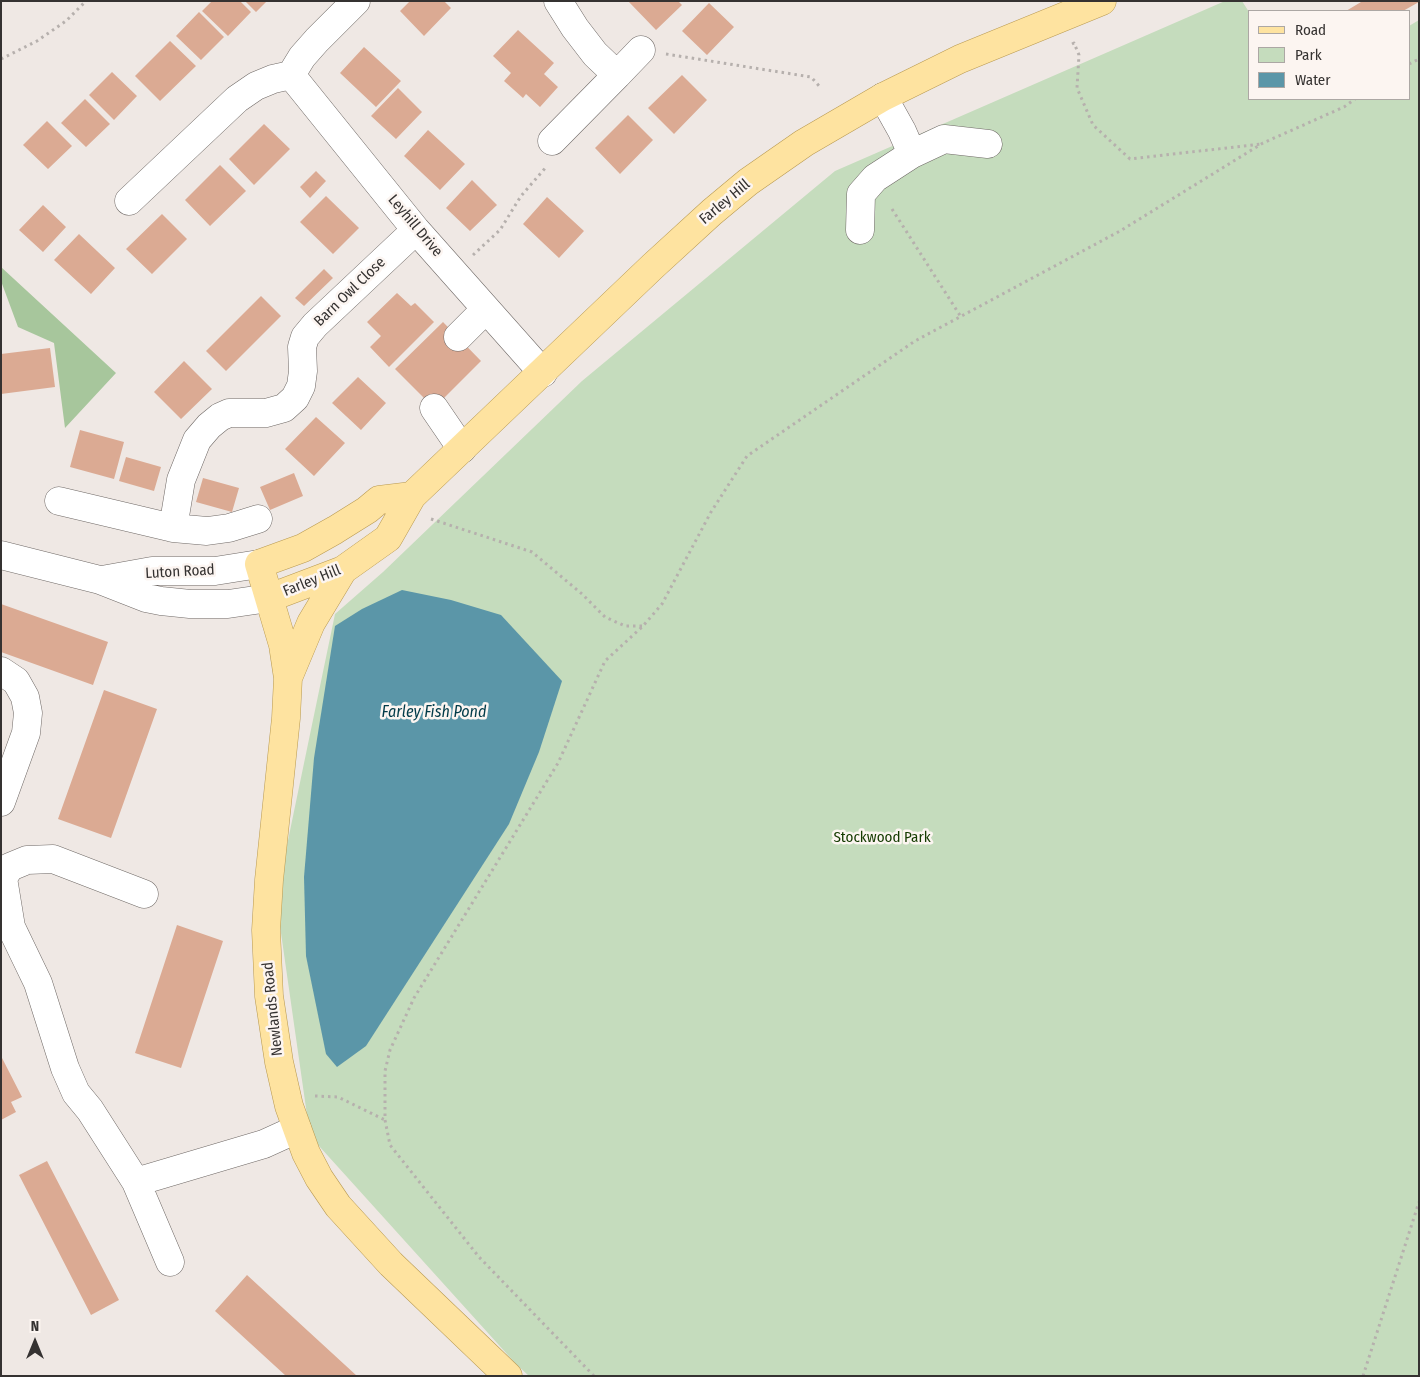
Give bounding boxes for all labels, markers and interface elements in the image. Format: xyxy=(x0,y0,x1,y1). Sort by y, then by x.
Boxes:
legend xyxy=(1248,10,1410,100)
text: Road xyxy=(1295,21,1326,39)
text: Park xyxy=(1295,46,1322,64)
text: Water xyxy=(1295,71,1330,89)
street label: Farley Hill xyxy=(696,176,754,228)
street label: Leyhill Drive xyxy=(384,191,446,261)
street label: Barn Owl Close xyxy=(311,254,389,330)
street label: Luton Road xyxy=(145,561,215,583)
street label: Farley Hill xyxy=(281,561,343,601)
water label: Farley Fish Pond xyxy=(382,703,486,723)
park label: Stockwood Park xyxy=(833,829,931,847)
street label: Newlands Road xyxy=(259,961,287,1057)
north arrow xyxy=(10,1317,60,1367)
text: N xyxy=(31,1318,39,1335)

